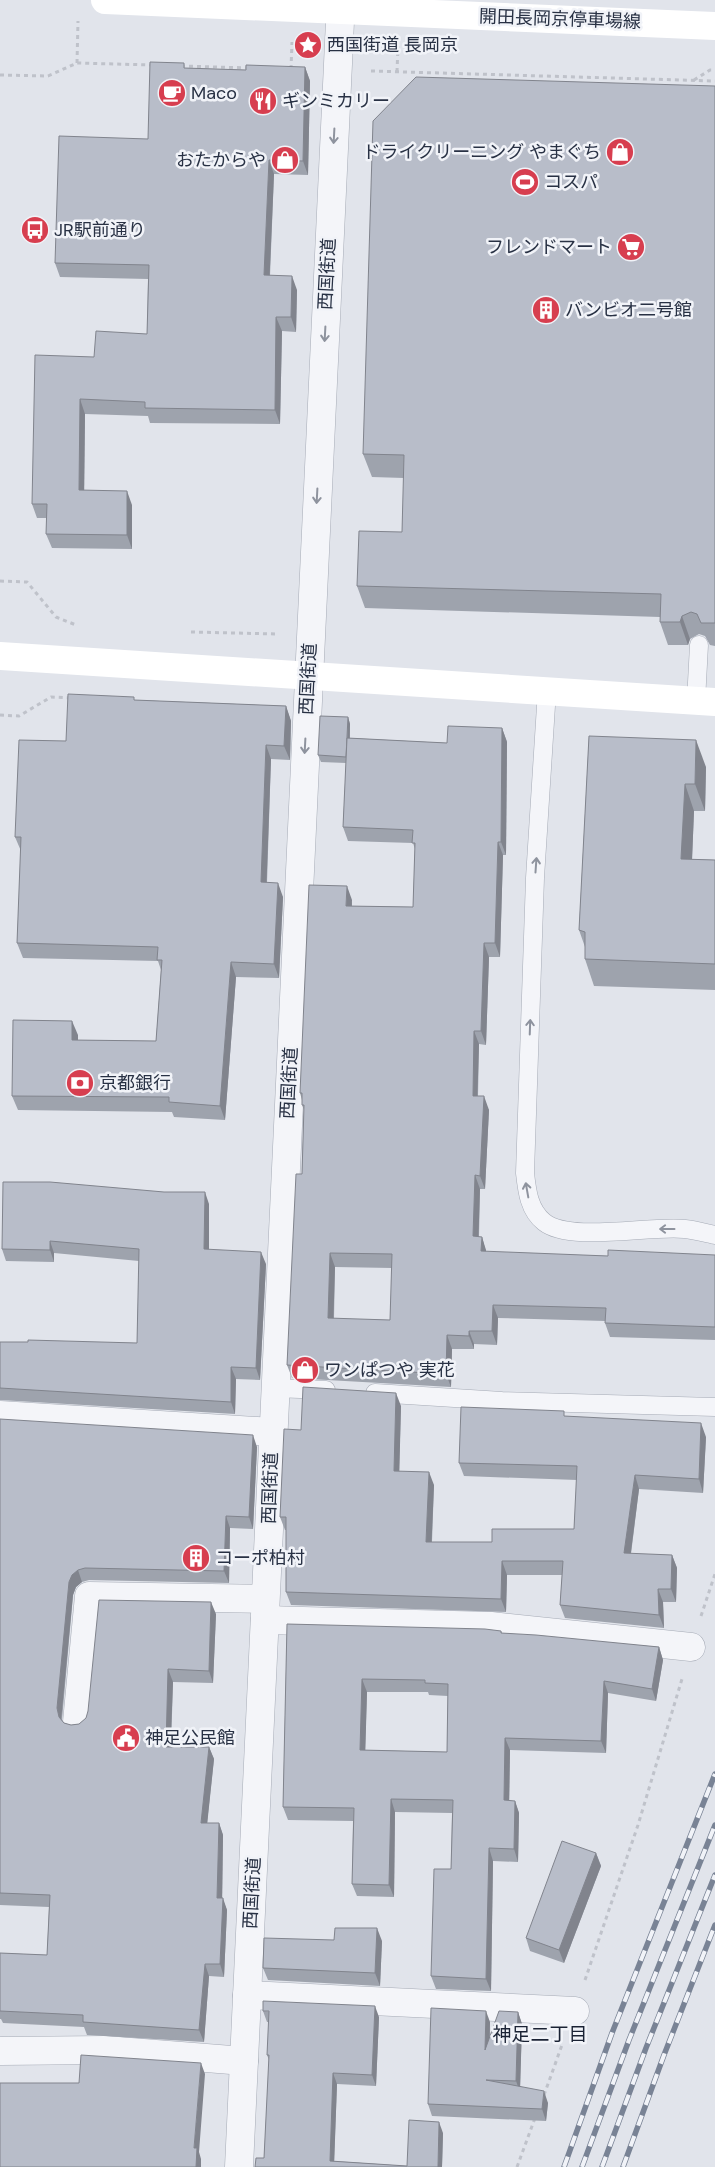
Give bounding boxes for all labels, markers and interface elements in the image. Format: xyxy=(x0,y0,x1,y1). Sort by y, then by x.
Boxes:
street label: 開田長岡京停車場線 xyxy=(479,4,641,34)
place icon: 西国街道 長岡京 xyxy=(293,30,323,60)
place label: 西国街道 長岡京 xyxy=(327,33,458,57)
cafe icon: Maco xyxy=(157,78,187,108)
place label: Maco xyxy=(191,81,237,105)
restaurant icon: ギンミカリー xyxy=(248,86,278,116)
place label: ギンミカリー xyxy=(282,89,390,113)
one-way arrow xyxy=(329,128,339,144)
shop icon: ドライクリーニング やまぐち xyxy=(605,137,635,167)
place label: ドライクリーニング やまぐち xyxy=(363,140,601,164)
shop icon: おたからや xyxy=(270,145,300,175)
place label: おたからや xyxy=(176,148,266,172)
sports icon: コスパ xyxy=(510,167,540,197)
place label: コスパ xyxy=(544,170,598,194)
bus stop icon: JR駅前通り xyxy=(20,215,50,245)
place label: JR駅前通り xyxy=(54,218,146,242)
supermarket icon: フレンドマート xyxy=(616,232,646,262)
place label: フレンドマート xyxy=(486,235,612,259)
street label: 西国街道 xyxy=(313,237,341,311)
building icon: バンビオ二号館 xyxy=(531,295,561,325)
place label: バンビオ二号館 xyxy=(565,298,692,322)
one-way arrow xyxy=(320,325,329,341)
one-way arrow xyxy=(312,488,322,504)
street label: 西国街道 xyxy=(294,642,322,716)
one-way arrow xyxy=(301,737,310,753)
one-way arrow xyxy=(531,857,541,873)
one-way arrow xyxy=(525,1020,535,1036)
street label: 西国街道 xyxy=(275,1046,303,1120)
bank icon: 京都銀行 xyxy=(65,1068,95,1098)
place label: 京都銀行 xyxy=(99,1071,171,1095)
one-way arrow xyxy=(522,1182,531,1198)
one-way arrow xyxy=(659,1224,676,1234)
shop icon: ワンぱつや 実花 xyxy=(290,1355,320,1385)
place label: ワンぱつや 実花 xyxy=(324,1358,455,1382)
street label: 西国街道 xyxy=(257,1452,283,1524)
building icon: コーポ柏村 xyxy=(181,1543,211,1573)
place label: コーポ柏村 xyxy=(215,1546,305,1570)
public building icon: 神足公民館 xyxy=(111,1723,141,1753)
place label: 神足公民館 xyxy=(145,1726,235,1750)
street label: 西国街道 xyxy=(238,1856,266,1930)
district label: 神足二丁目 xyxy=(492,2022,588,2047)

